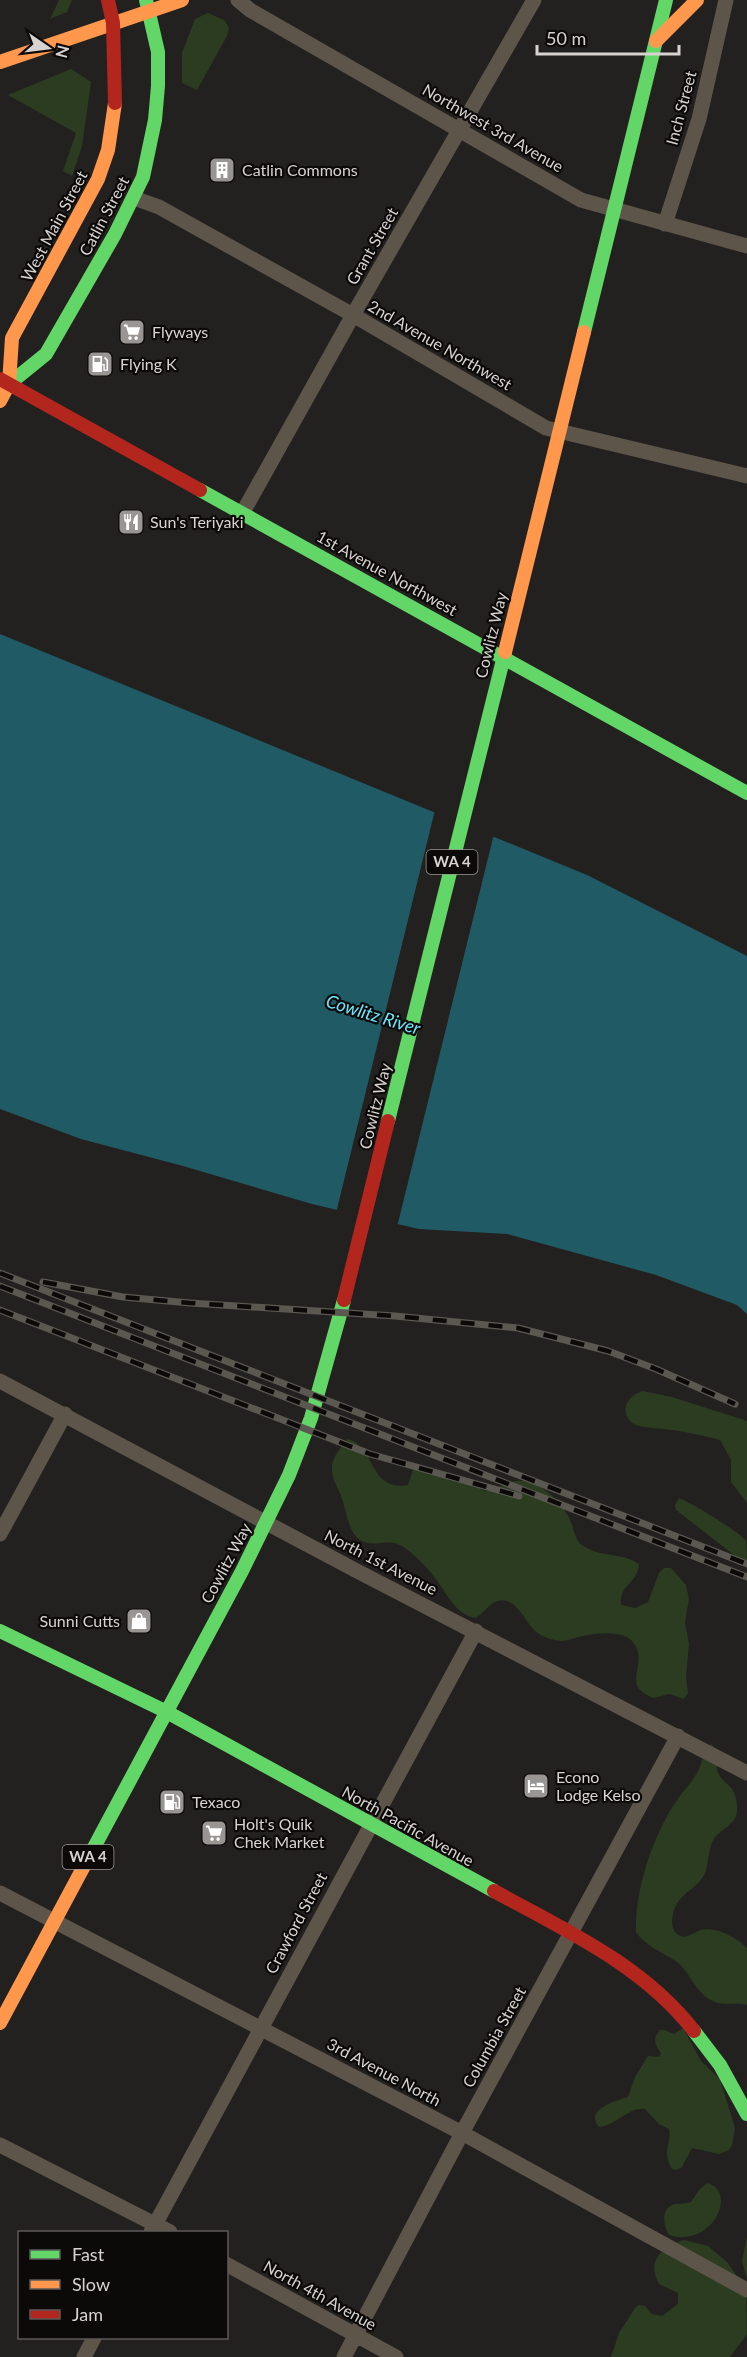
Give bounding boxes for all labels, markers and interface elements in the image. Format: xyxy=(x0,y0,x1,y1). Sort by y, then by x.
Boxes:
north arrow xyxy=(18,18,78,78)
scale bar xyxy=(537,18,680,56)
text: 50 m xyxy=(546,27,586,49)
text: N xyxy=(52,43,74,60)
street label: Inch Street xyxy=(661,68,700,147)
street label: Northwest 3rd Avenue xyxy=(419,79,567,176)
building icon: Catlin Commons xyxy=(207,155,237,185)
place label: Catlin Commons xyxy=(242,160,358,179)
street label: West Main Street xyxy=(16,167,91,284)
street label: Catlin Street xyxy=(75,173,132,259)
street label: Grant Street xyxy=(342,204,401,288)
street label: 2nd Avenue Northwest xyxy=(365,296,516,394)
supermarket icon: Flyways xyxy=(117,317,147,347)
place label: Flyways xyxy=(152,322,208,341)
fuel station icon: Flying K xyxy=(85,349,115,379)
place label: Flying K xyxy=(120,354,177,373)
restaurant icon: Sun's Teriyaki xyxy=(116,507,146,537)
place label: Sun's Teriyaki xyxy=(150,512,244,531)
street label: 1st Avenue Northwest xyxy=(314,526,461,619)
street label: Cowlitz Way xyxy=(471,589,511,680)
road number: WA 4 xyxy=(426,850,478,874)
water label: Cowlitz River xyxy=(324,989,424,1039)
street label: Cowlitz Way xyxy=(355,1060,395,1151)
street label: Cowlitz Way xyxy=(196,1519,255,1606)
street label: North 1st Avenue xyxy=(322,1525,441,1598)
shop icon: Sunni Cutts xyxy=(124,1606,154,1636)
place label: Sunni Cutts xyxy=(39,1611,120,1630)
place label: Econo Lodge Kelso xyxy=(556,1767,641,1804)
hotel icon: Econo Lodge Kelso xyxy=(521,1771,551,1801)
street label: North Pacific Avenue xyxy=(339,1781,477,1870)
fuel station icon: Texaco xyxy=(157,1787,187,1817)
place label: Texaco xyxy=(192,1792,240,1811)
place label: Holt's Quik Chek Market xyxy=(234,1814,325,1851)
supermarket icon: Holt's Quik Chek Market xyxy=(199,1818,229,1848)
road number: WA 4 xyxy=(62,1845,113,1869)
street label: Crawford Street xyxy=(261,1869,330,1977)
street label: Columbia Street xyxy=(458,1983,529,2091)
street label: 3rd Avenue North xyxy=(324,2034,444,2110)
legend xyxy=(18,2231,228,2339)
text: Fast xyxy=(72,2243,105,2265)
street label: North 4th Avenue xyxy=(260,2256,380,2333)
text: Slow xyxy=(72,2273,110,2295)
text: Jam xyxy=(72,2303,103,2325)

